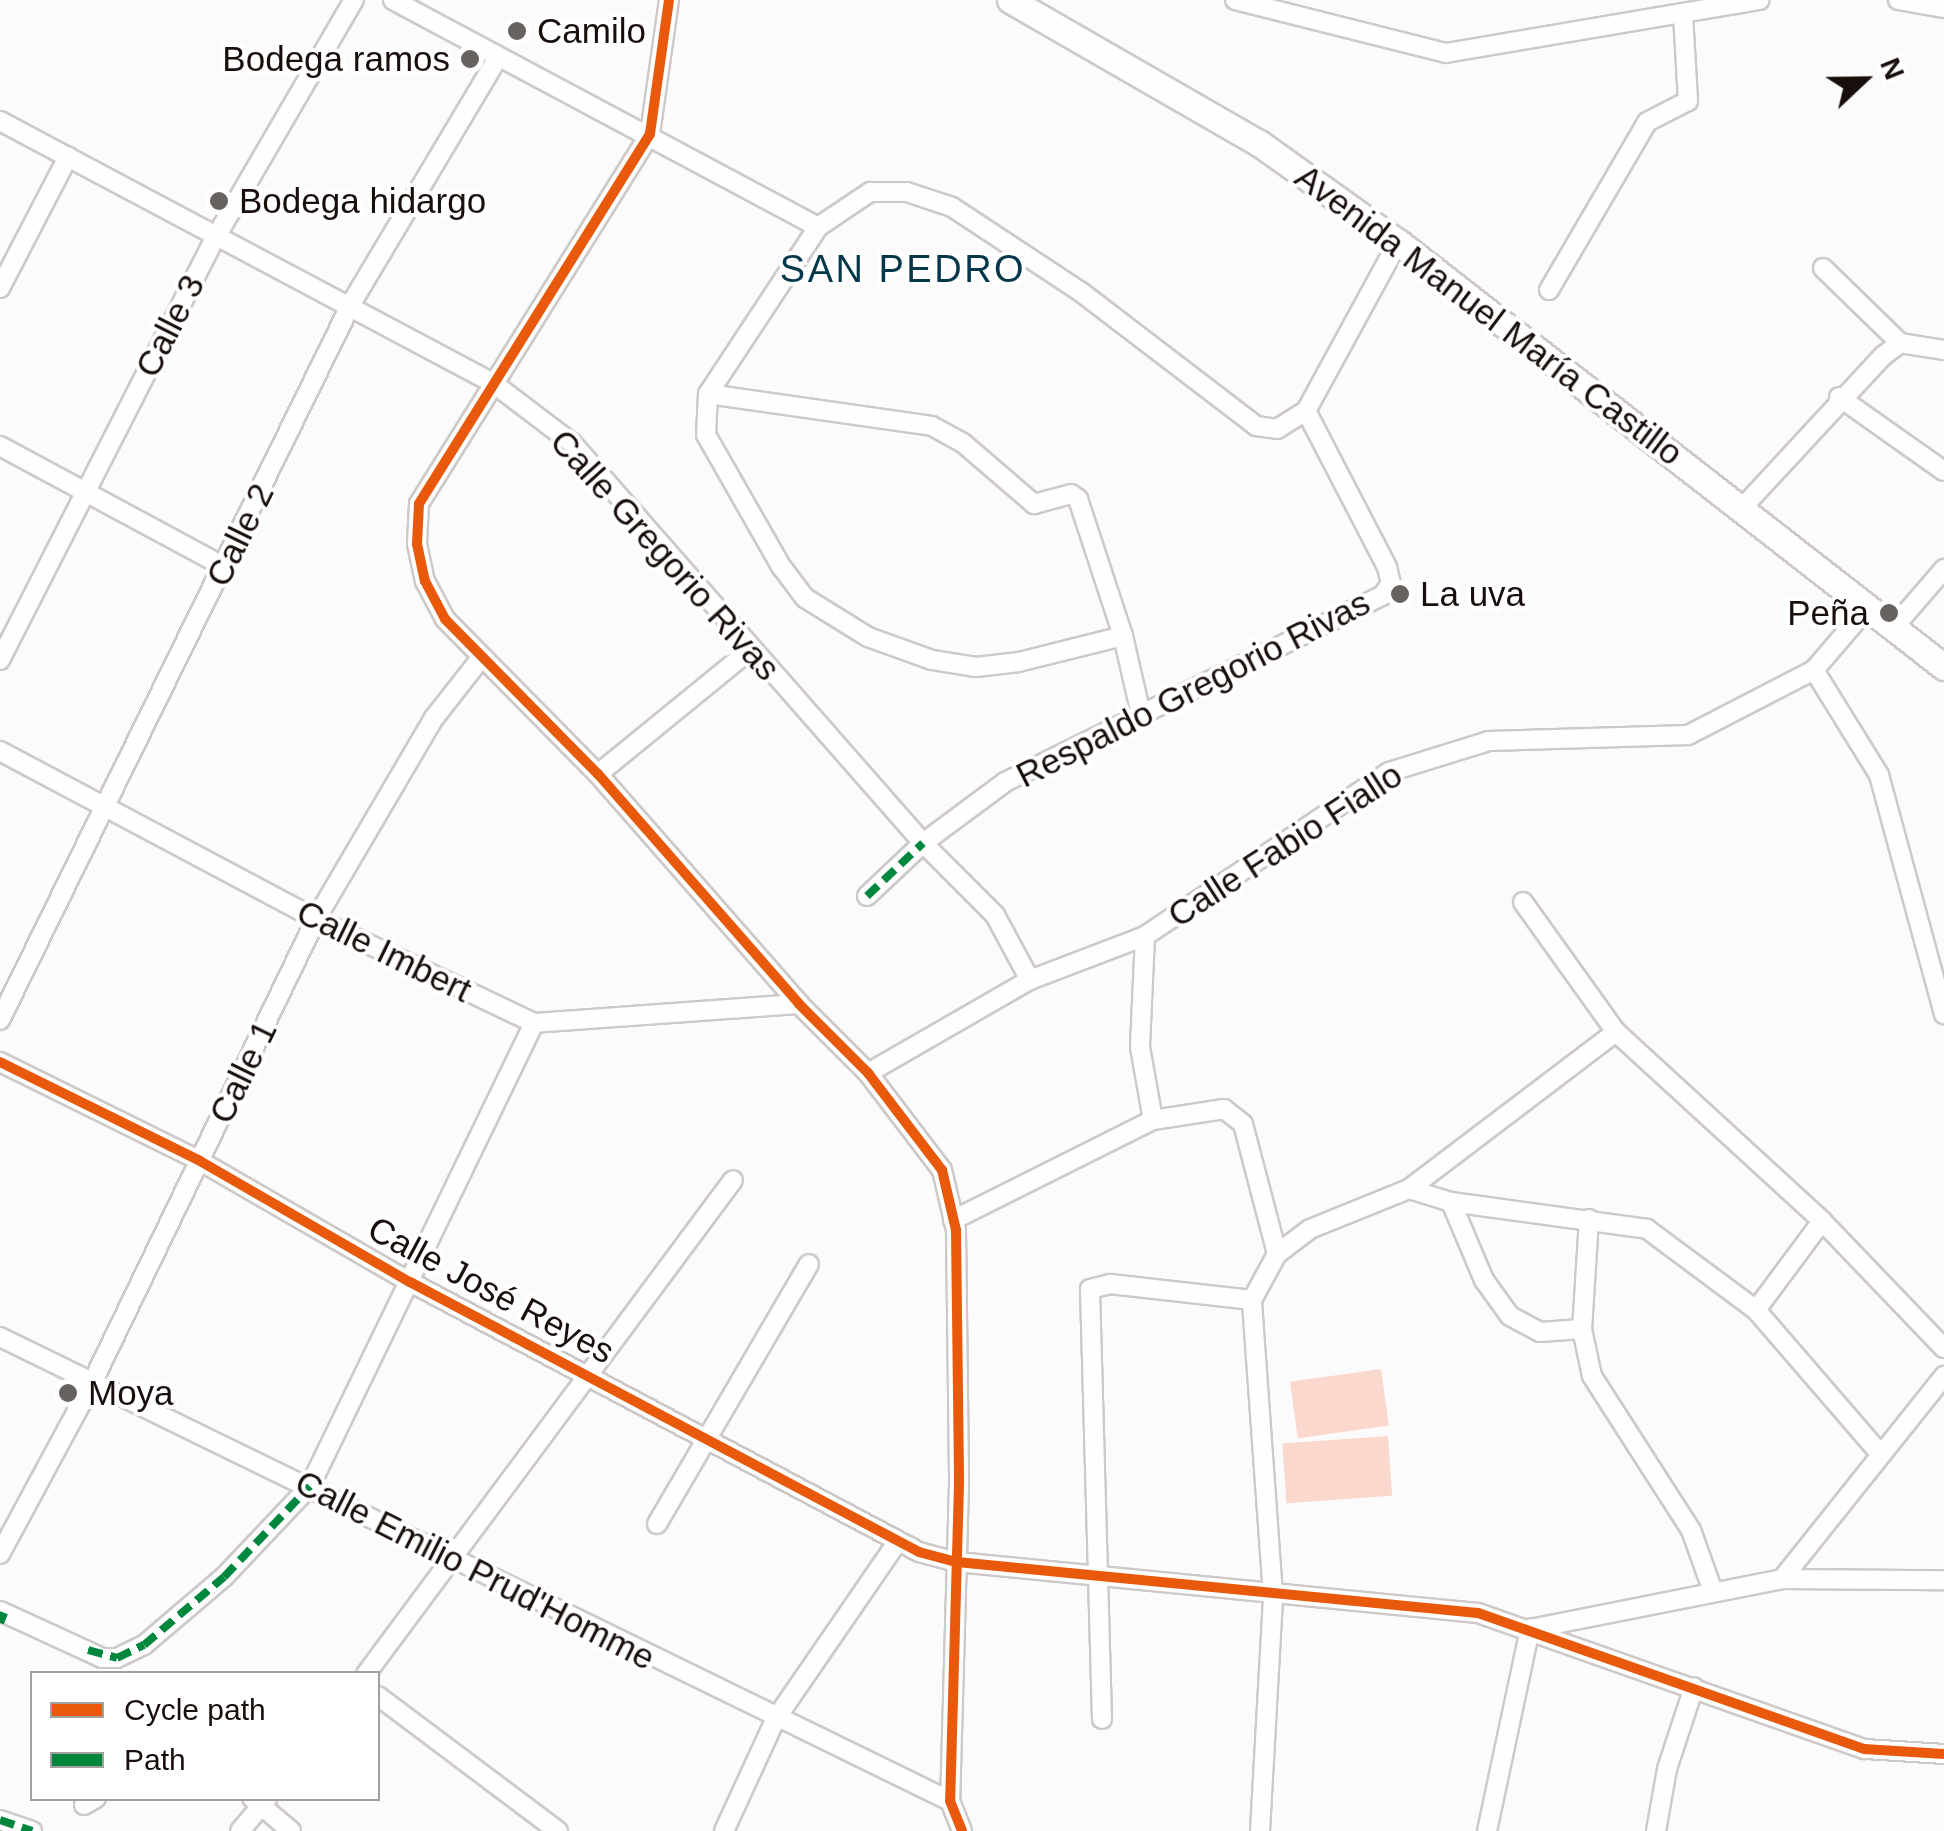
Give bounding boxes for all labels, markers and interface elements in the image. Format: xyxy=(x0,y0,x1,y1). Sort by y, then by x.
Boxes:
place label: Camilo xyxy=(537,10,646,52)
marker: Camilo xyxy=(506,20,528,42)
north arrow xyxy=(1814,30,1914,130)
place label: Bodega ramos xyxy=(222,38,450,80)
marker: Bodega ramos xyxy=(459,48,481,70)
text: N xyxy=(1874,53,1910,84)
street label: Avenida Manuel María Castillo xyxy=(1287,156,1691,474)
place label: Bodega hidargo xyxy=(239,180,486,222)
marker: Bodega hidargo xyxy=(208,190,230,212)
district label: SAN PEDRO xyxy=(780,247,1026,293)
street label: Calle 3 xyxy=(127,268,213,384)
street label: Calle Gregorio Rivas xyxy=(541,421,789,689)
street label: Calle 2 xyxy=(197,477,283,593)
place label: La uva xyxy=(1420,573,1525,615)
street label: Respaldo Gregorio Rivas xyxy=(1009,582,1377,796)
marker: La uva xyxy=(1389,583,1411,605)
place label: Peña xyxy=(1787,592,1869,634)
marker: Peña xyxy=(1878,602,1900,624)
street label: Calle Fabio Fiallo xyxy=(1160,754,1410,936)
street label: Calle Imbert xyxy=(290,891,478,1011)
street label: Calle 1 xyxy=(200,1014,286,1130)
street label: Calle José Reyes xyxy=(361,1208,621,1372)
place label: Moya xyxy=(88,1372,174,1414)
marker: Moya xyxy=(57,1382,79,1404)
street label: Calle Emilio Prud'Homme xyxy=(288,1461,662,1679)
legend xyxy=(30,1671,380,1801)
text: Cycle path xyxy=(124,1693,266,1726)
text: Path xyxy=(124,1743,186,1776)

